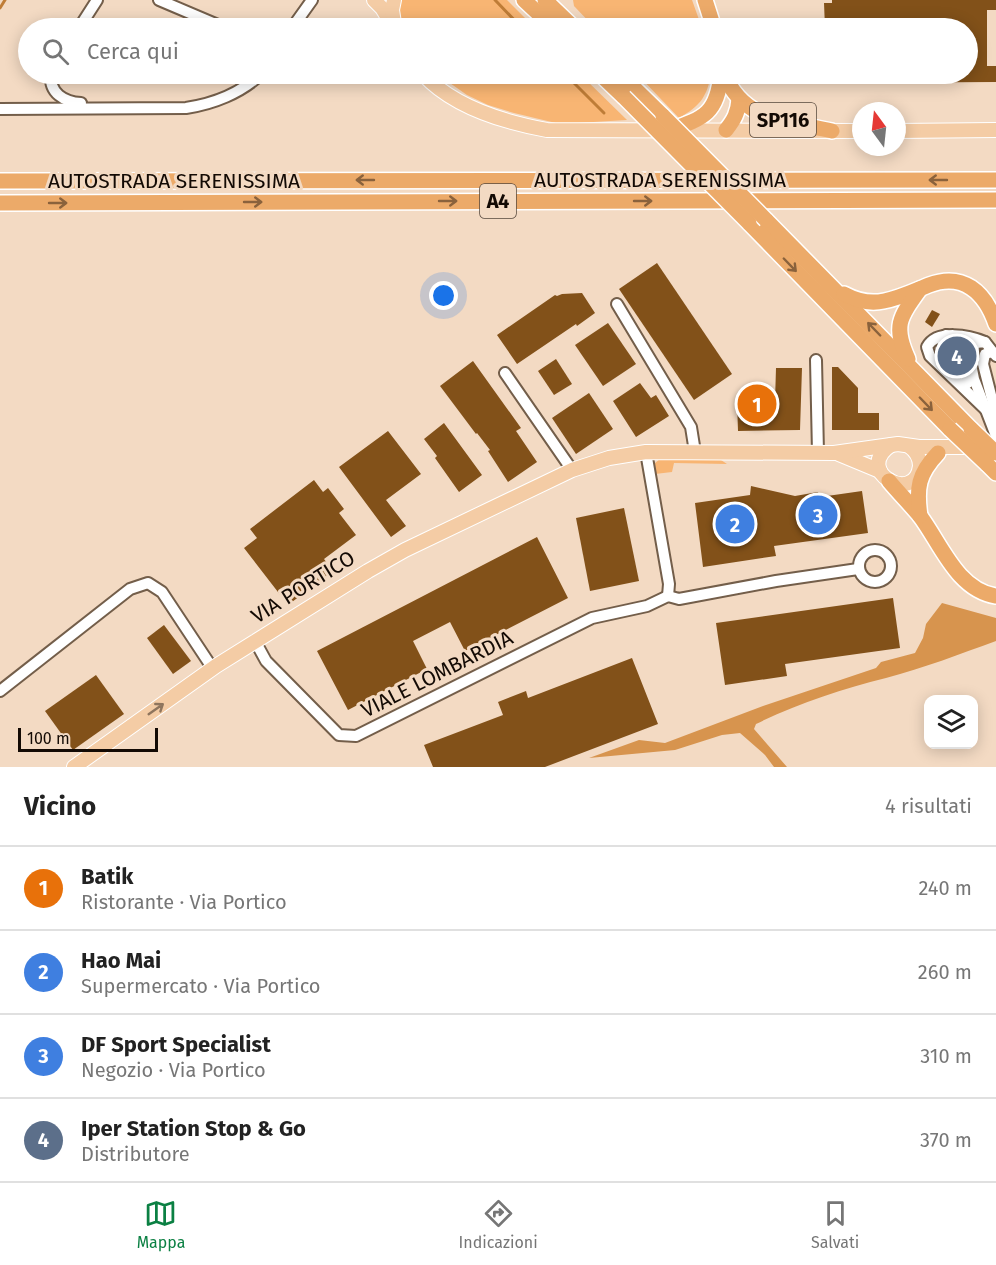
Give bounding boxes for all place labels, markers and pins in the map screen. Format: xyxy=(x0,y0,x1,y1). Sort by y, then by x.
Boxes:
pin: 4 xyxy=(938,334,976,378)
pin: 1 xyxy=(738,382,777,426)
pin: 3 xyxy=(798,492,838,538)
pin: 2 xyxy=(716,502,754,546)

